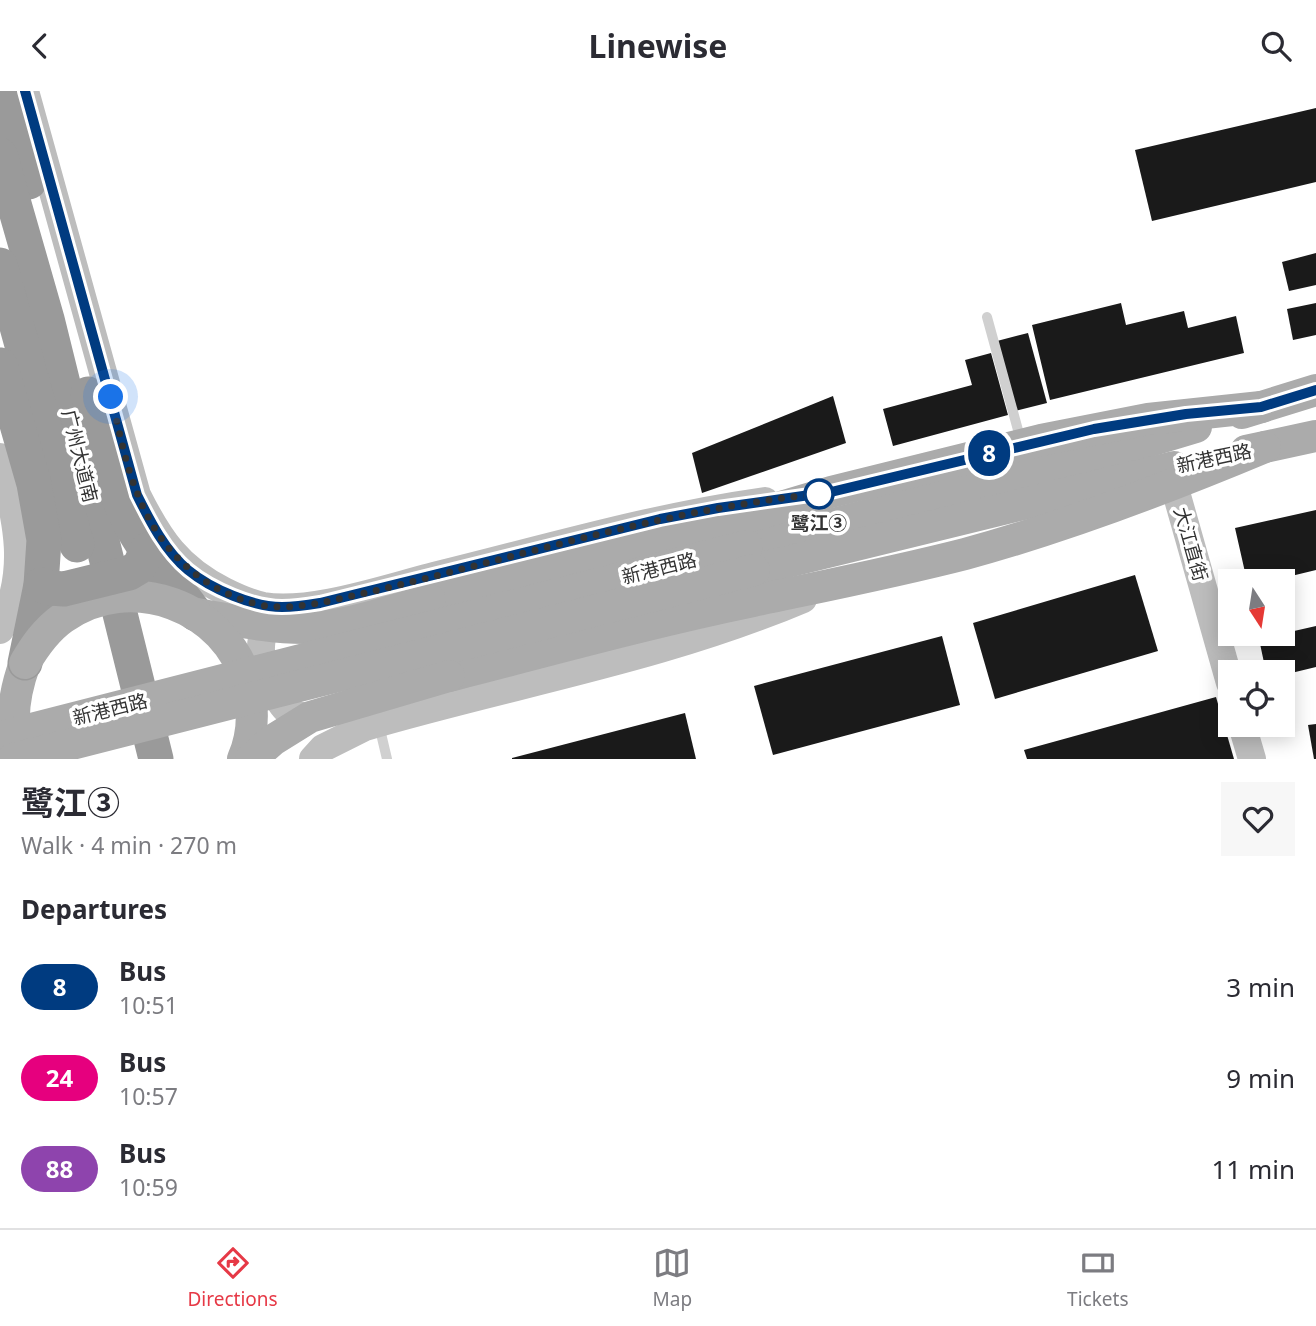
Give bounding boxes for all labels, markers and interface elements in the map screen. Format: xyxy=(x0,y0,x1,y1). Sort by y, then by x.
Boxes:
text: Linewise xyxy=(589,24,727,67)
icon: back xyxy=(21,27,59,65)
icon: search xyxy=(1257,27,1295,65)
your location xyxy=(93,379,128,414)
street label: 广州大道南 xyxy=(56,407,104,505)
line badge: 8 xyxy=(966,430,1012,476)
text: 8 xyxy=(982,436,996,469)
street label: 新港西路 xyxy=(1174,437,1254,479)
marker: 鹭江③ xyxy=(804,479,834,509)
street label: 大江直街 xyxy=(1168,504,1214,584)
place label: 鹭江③ xyxy=(790,510,848,536)
street label: 新港西路 xyxy=(619,546,699,590)
north arrow xyxy=(1218,569,1295,646)
map controls xyxy=(1218,569,1295,737)
button: locate xyxy=(1218,660,1295,737)
street label: 新港西路 xyxy=(70,687,150,731)
text: 鹭江③ xyxy=(21,780,120,825)
button: heart xyxy=(1221,782,1295,856)
text: Walk · 4 min · 270 m xyxy=(21,829,237,861)
text: Departures xyxy=(21,891,167,927)
text: Bus xyxy=(119,953,166,989)
text: 3 min xyxy=(1226,969,1295,1005)
text: 8 xyxy=(53,970,66,1003)
text: 10:51 xyxy=(119,989,178,1021)
text: Bus xyxy=(119,1044,166,1080)
text: 9 min xyxy=(1226,1060,1295,1096)
text: 24 xyxy=(46,1061,73,1094)
text: 10:57 xyxy=(119,1080,178,1112)
text: Bus xyxy=(119,1135,166,1171)
text: 11 min xyxy=(1211,1151,1295,1187)
text: 88 xyxy=(46,1152,73,1185)
text: 10:59 xyxy=(119,1171,178,1203)
tab: Directions xyxy=(187,1244,278,1312)
tab: Map xyxy=(653,1244,692,1312)
tab: Tickets xyxy=(1067,1244,1129,1312)

